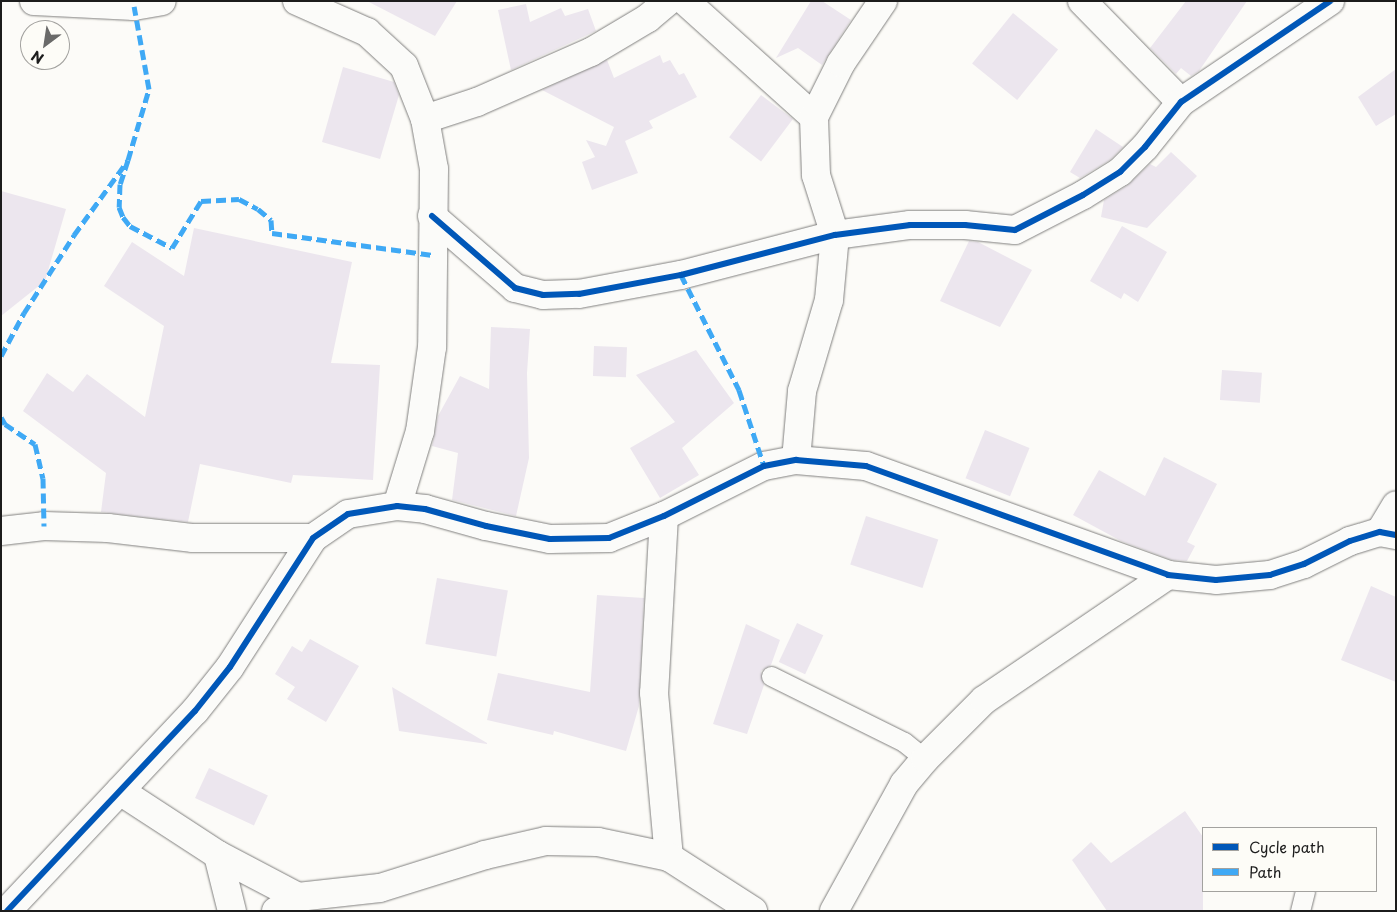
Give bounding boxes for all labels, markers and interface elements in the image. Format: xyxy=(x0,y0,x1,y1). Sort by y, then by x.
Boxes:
north arrow xyxy=(20,20,70,70)
text: N xyxy=(27,46,48,69)
legend xyxy=(1202,827,1377,892)
text: Cycle path xyxy=(1249,835,1325,858)
text: Path xyxy=(1249,860,1281,883)

